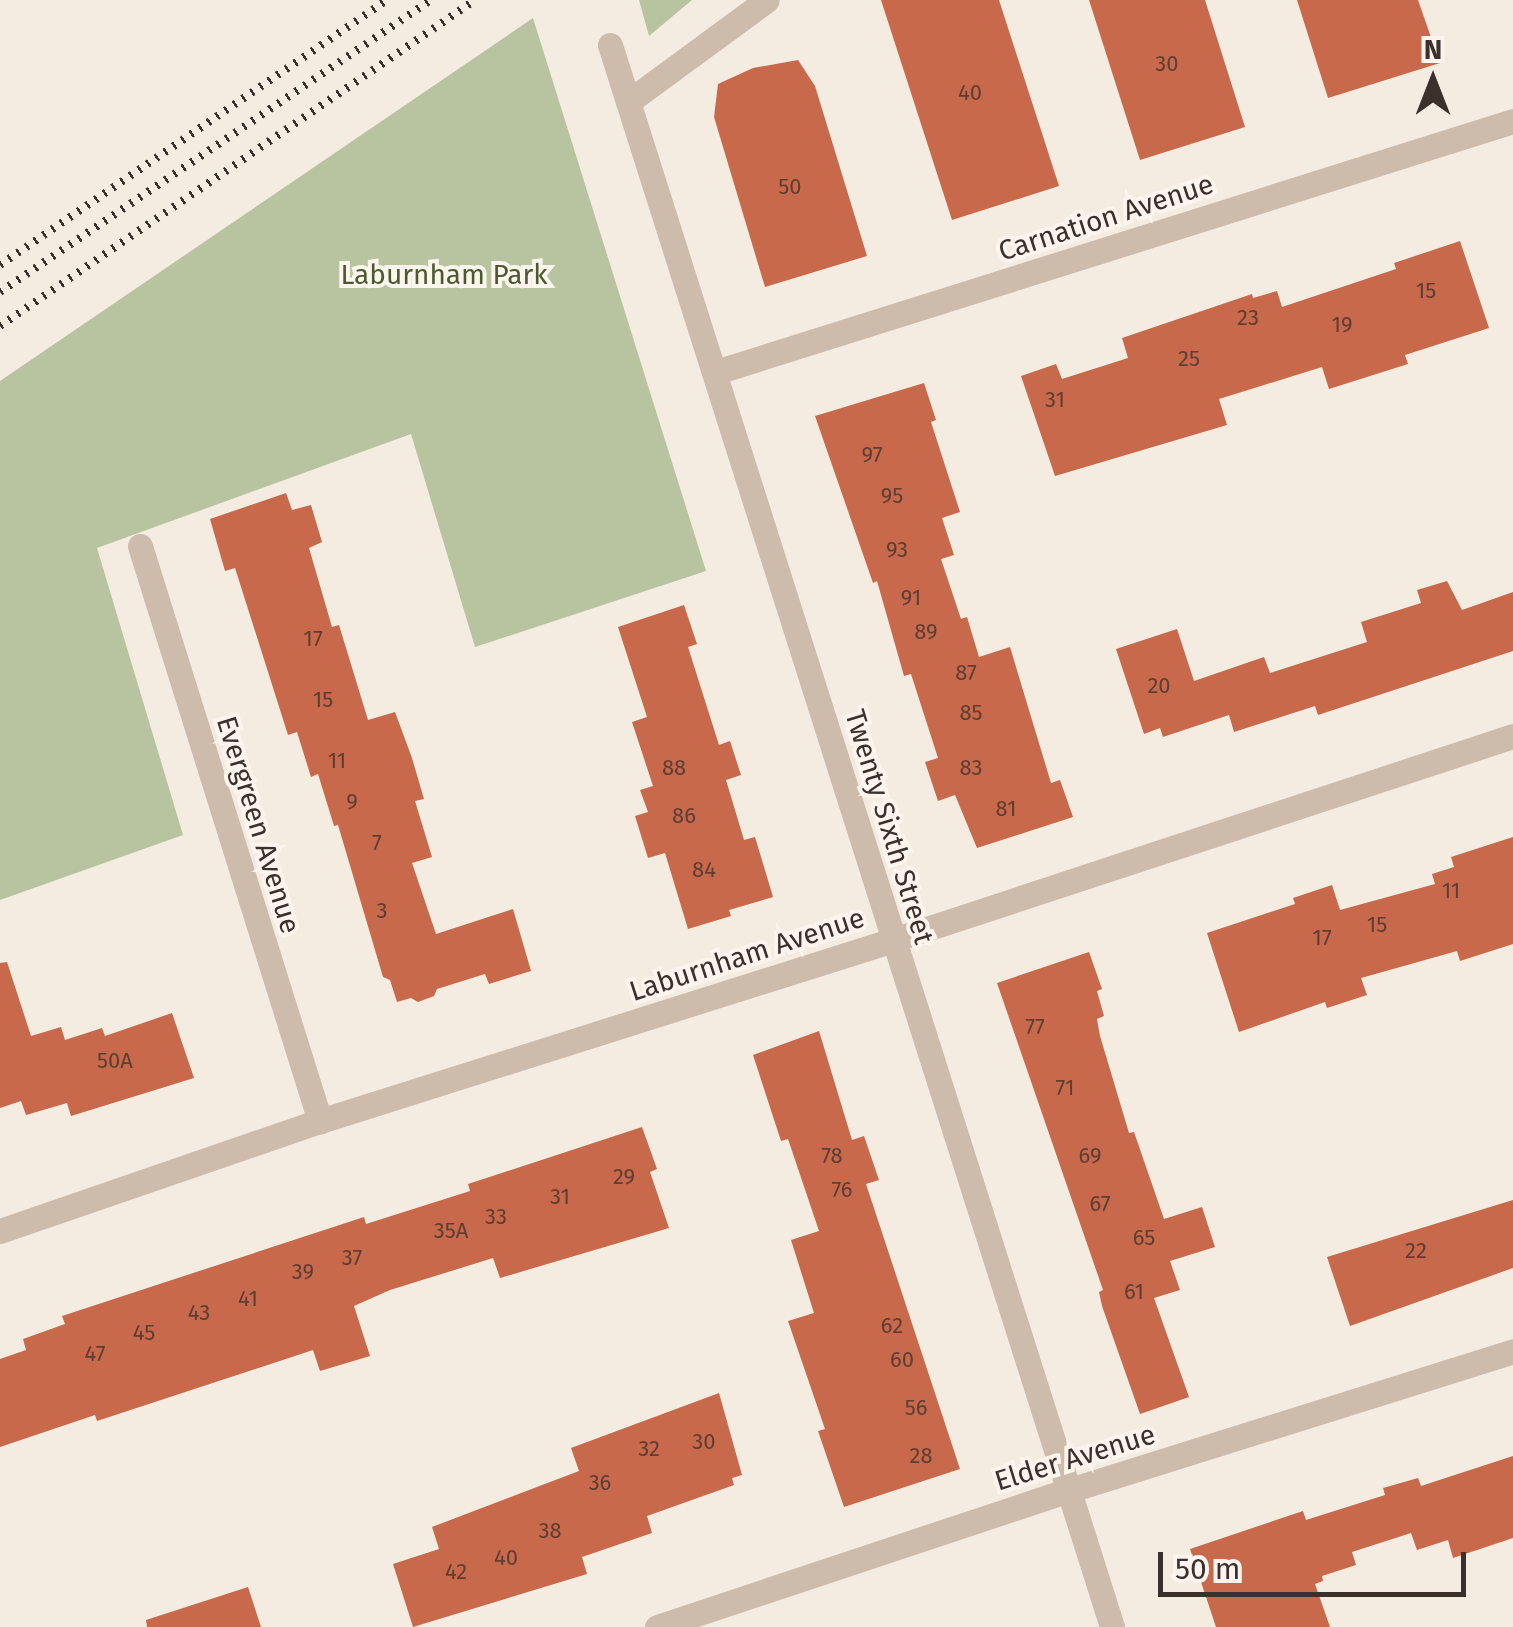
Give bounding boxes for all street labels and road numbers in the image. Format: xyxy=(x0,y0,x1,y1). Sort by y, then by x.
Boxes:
street label: Carnation Avenue xyxy=(994,167,1218,269)
street label: Twenty Sixth Street xyxy=(837,706,941,948)
street label: Evergreen Avenue xyxy=(209,712,307,938)
street label: Laburnham Avenue xyxy=(625,901,869,1009)
street label: Elder Avenue xyxy=(991,1418,1159,1498)

